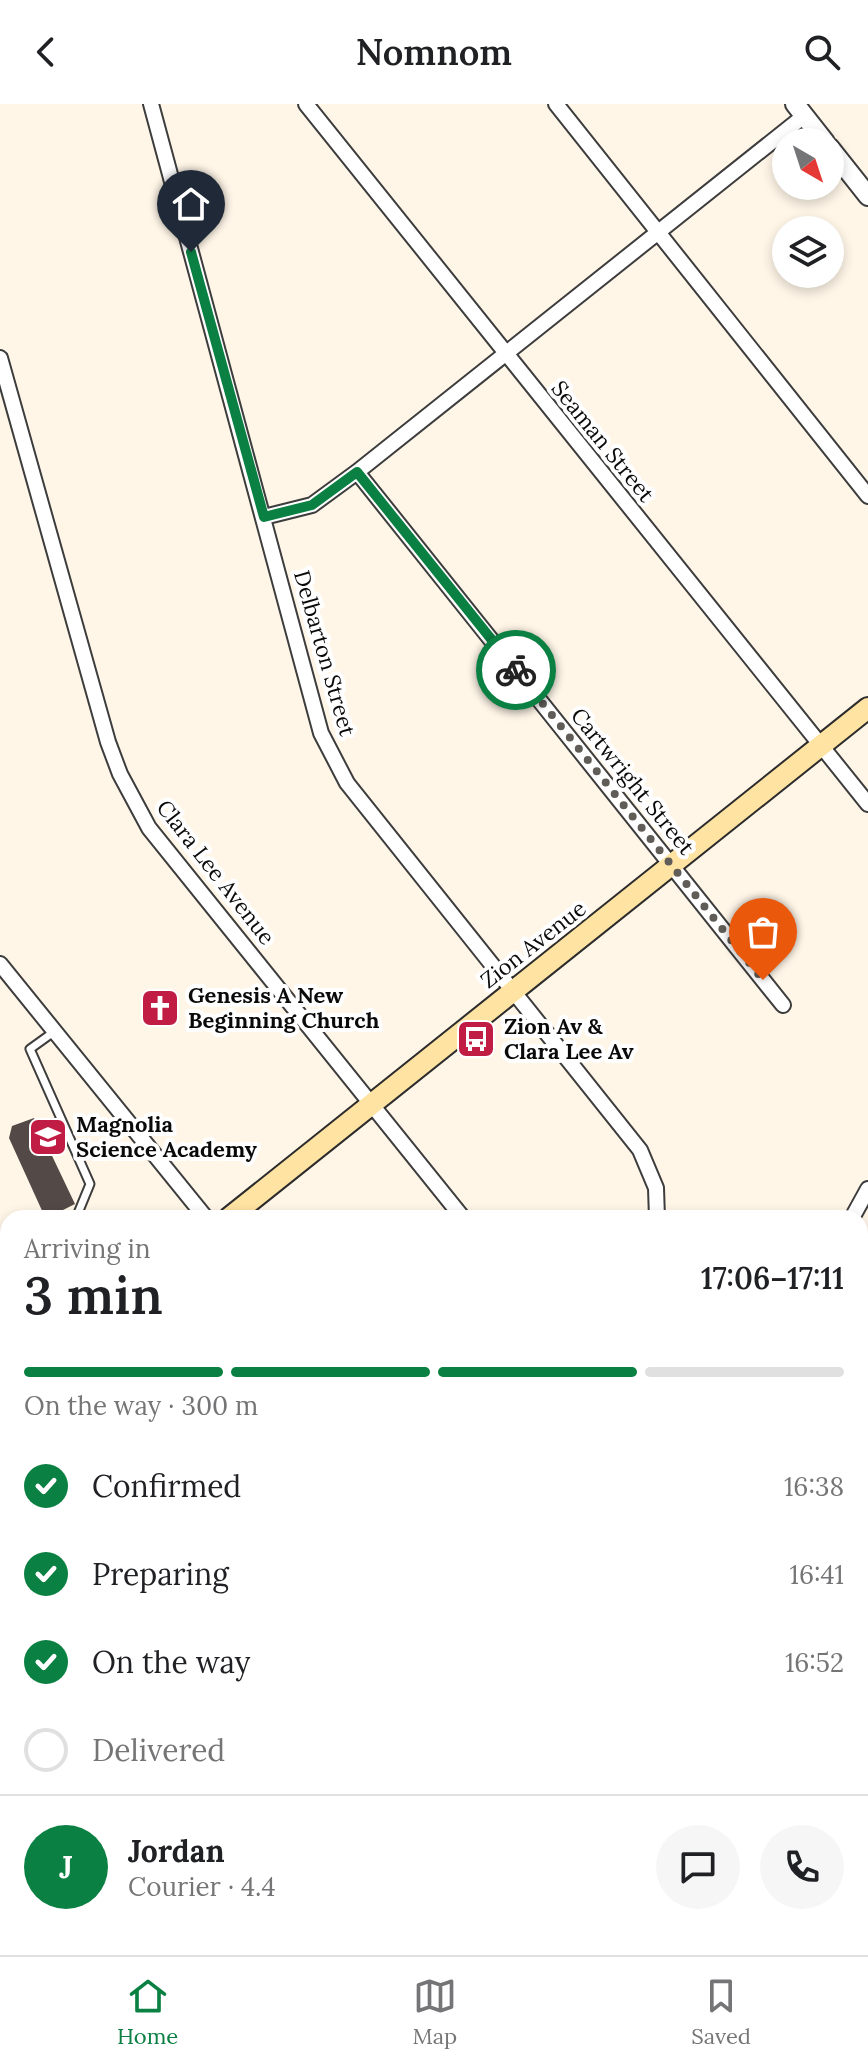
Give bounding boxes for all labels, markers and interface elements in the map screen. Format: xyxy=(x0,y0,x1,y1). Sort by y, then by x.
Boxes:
text: Nomnom xyxy=(356,29,512,75)
icon: back xyxy=(24,30,68,74)
icon: search xyxy=(800,30,844,74)
north arrow xyxy=(772,128,844,200)
map controls xyxy=(772,128,844,288)
pin xyxy=(157,170,225,252)
icon: home xyxy=(169,182,213,226)
button: layers xyxy=(772,216,844,288)
street label: Seaman Street xyxy=(545,375,661,508)
street label: Delbarton Street xyxy=(288,567,362,740)
courier xyxy=(476,630,556,710)
icon: bike xyxy=(494,648,538,692)
street label: Cartwright Street xyxy=(565,702,701,861)
street label: Clara Lee Avenue xyxy=(151,794,281,950)
street label: Zion Avenue xyxy=(475,894,591,994)
pin xyxy=(729,898,797,980)
icon: bag xyxy=(741,910,785,954)
place label: Genesis A New Beginning Church xyxy=(188,981,380,1034)
church icon: Genesis A New Beginning Church xyxy=(139,987,181,1029)
place label: Zion Av & Clara Lee Av xyxy=(504,1012,634,1065)
bus stop icon: Zion Av & Clara Lee Av xyxy=(455,1018,497,1060)
place label: Magnolia Science Academy xyxy=(76,1110,258,1163)
school or university icon: Magnolia Science Academy xyxy=(27,1116,69,1158)
text: Arriving in xyxy=(24,1232,151,1265)
text: 17:06–17:11 xyxy=(701,1259,844,1297)
text: 3 min xyxy=(24,1262,163,1328)
text: On the way · 300 m xyxy=(24,1389,258,1422)
icon: check xyxy=(24,1464,68,1508)
text: Confirmed xyxy=(92,1467,241,1505)
text: 16:38 xyxy=(784,1470,844,1503)
icon: check xyxy=(24,1552,68,1596)
text: Preparing xyxy=(92,1555,229,1593)
text: 16:41 xyxy=(789,1558,844,1591)
icon: check xyxy=(24,1640,68,1684)
text: On the way xyxy=(92,1643,250,1681)
text: 16:52 xyxy=(785,1646,844,1679)
text: Delivered xyxy=(92,1731,225,1769)
button: chat xyxy=(656,1825,740,1909)
button: phone xyxy=(760,1825,844,1909)
text: Jordan xyxy=(128,1832,225,1870)
text: J xyxy=(59,1848,73,1886)
text: Courier · 4.4 xyxy=(128,1870,276,1903)
tab: Home xyxy=(117,1974,178,2050)
tab: Map xyxy=(412,1974,457,2050)
tab: Saved xyxy=(691,1974,751,2050)

